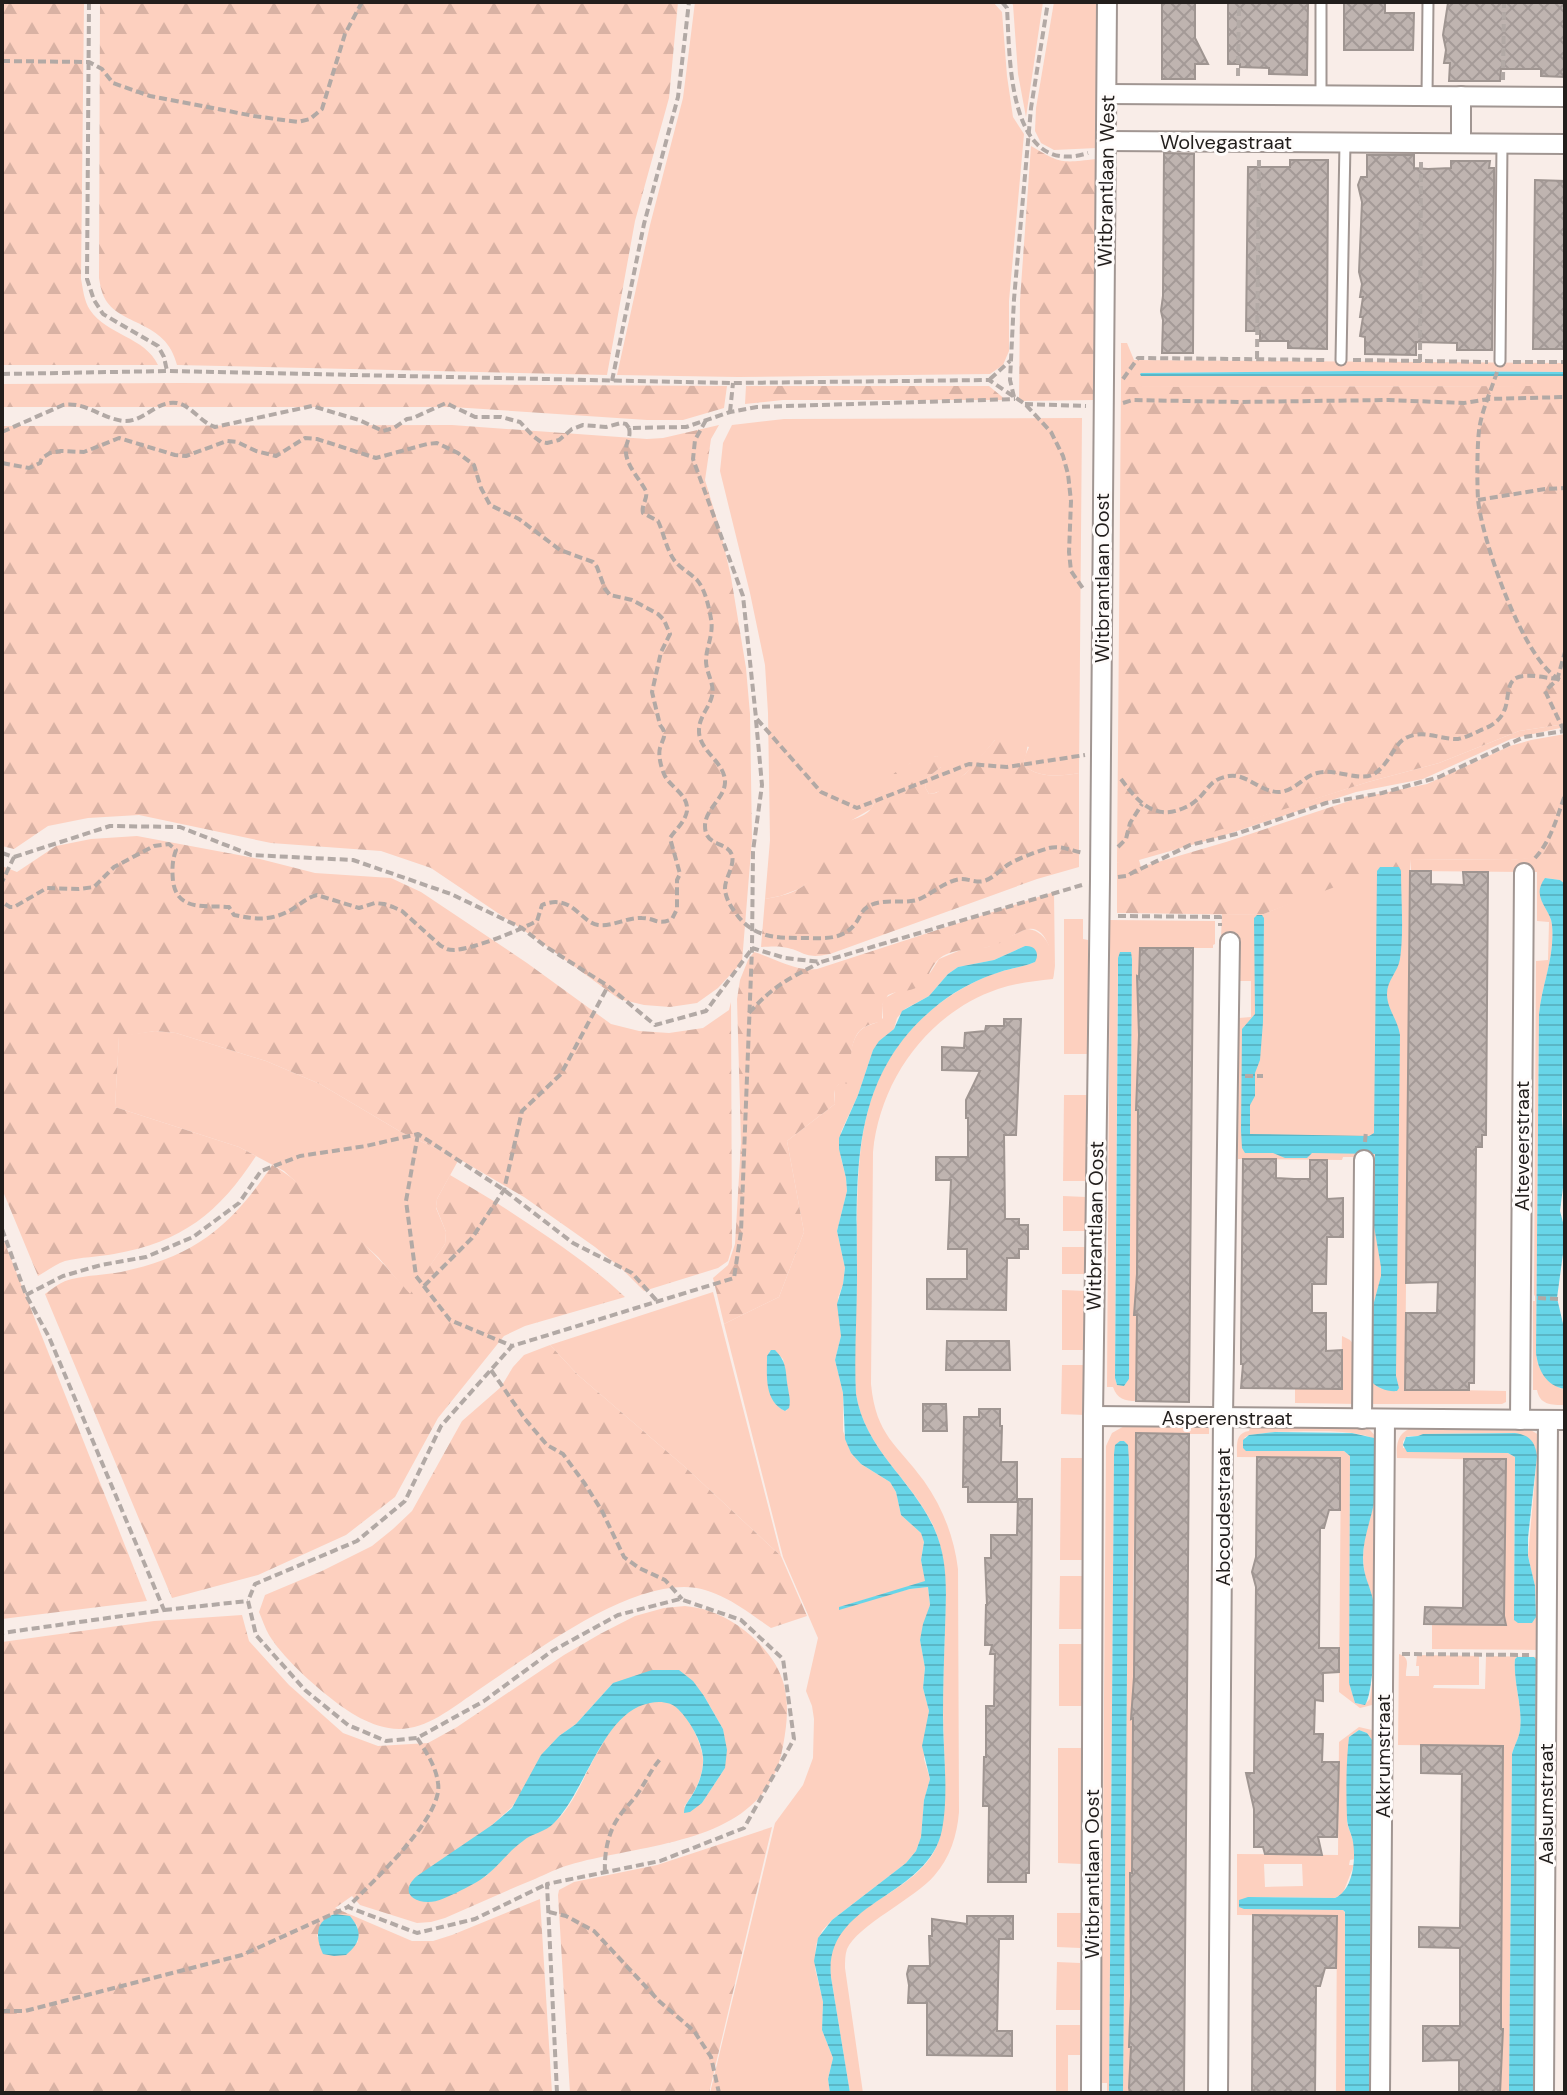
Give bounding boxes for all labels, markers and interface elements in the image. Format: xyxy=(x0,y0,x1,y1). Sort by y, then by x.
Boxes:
street label: Witbrantlaan West xyxy=(1091,94,1121,267)
street label: Wolvegastraat xyxy=(1160,129,1292,155)
street label: Witbrantlaan Oost xyxy=(1089,493,1115,663)
street label: Alteveerstraat xyxy=(1509,1081,1535,1211)
street label: Witbrantlaan Oost xyxy=(1081,1141,1109,1311)
street label: Asperenstraat xyxy=(1161,1405,1293,1431)
street label: Abcoudestraat xyxy=(1210,1448,1236,1586)
street label: Akkrumstraat xyxy=(1370,1694,1396,1818)
street label: Aalsumstraat xyxy=(1533,1743,1559,1865)
street label: Witbrantlaan Oost xyxy=(1079,1789,1105,1959)

